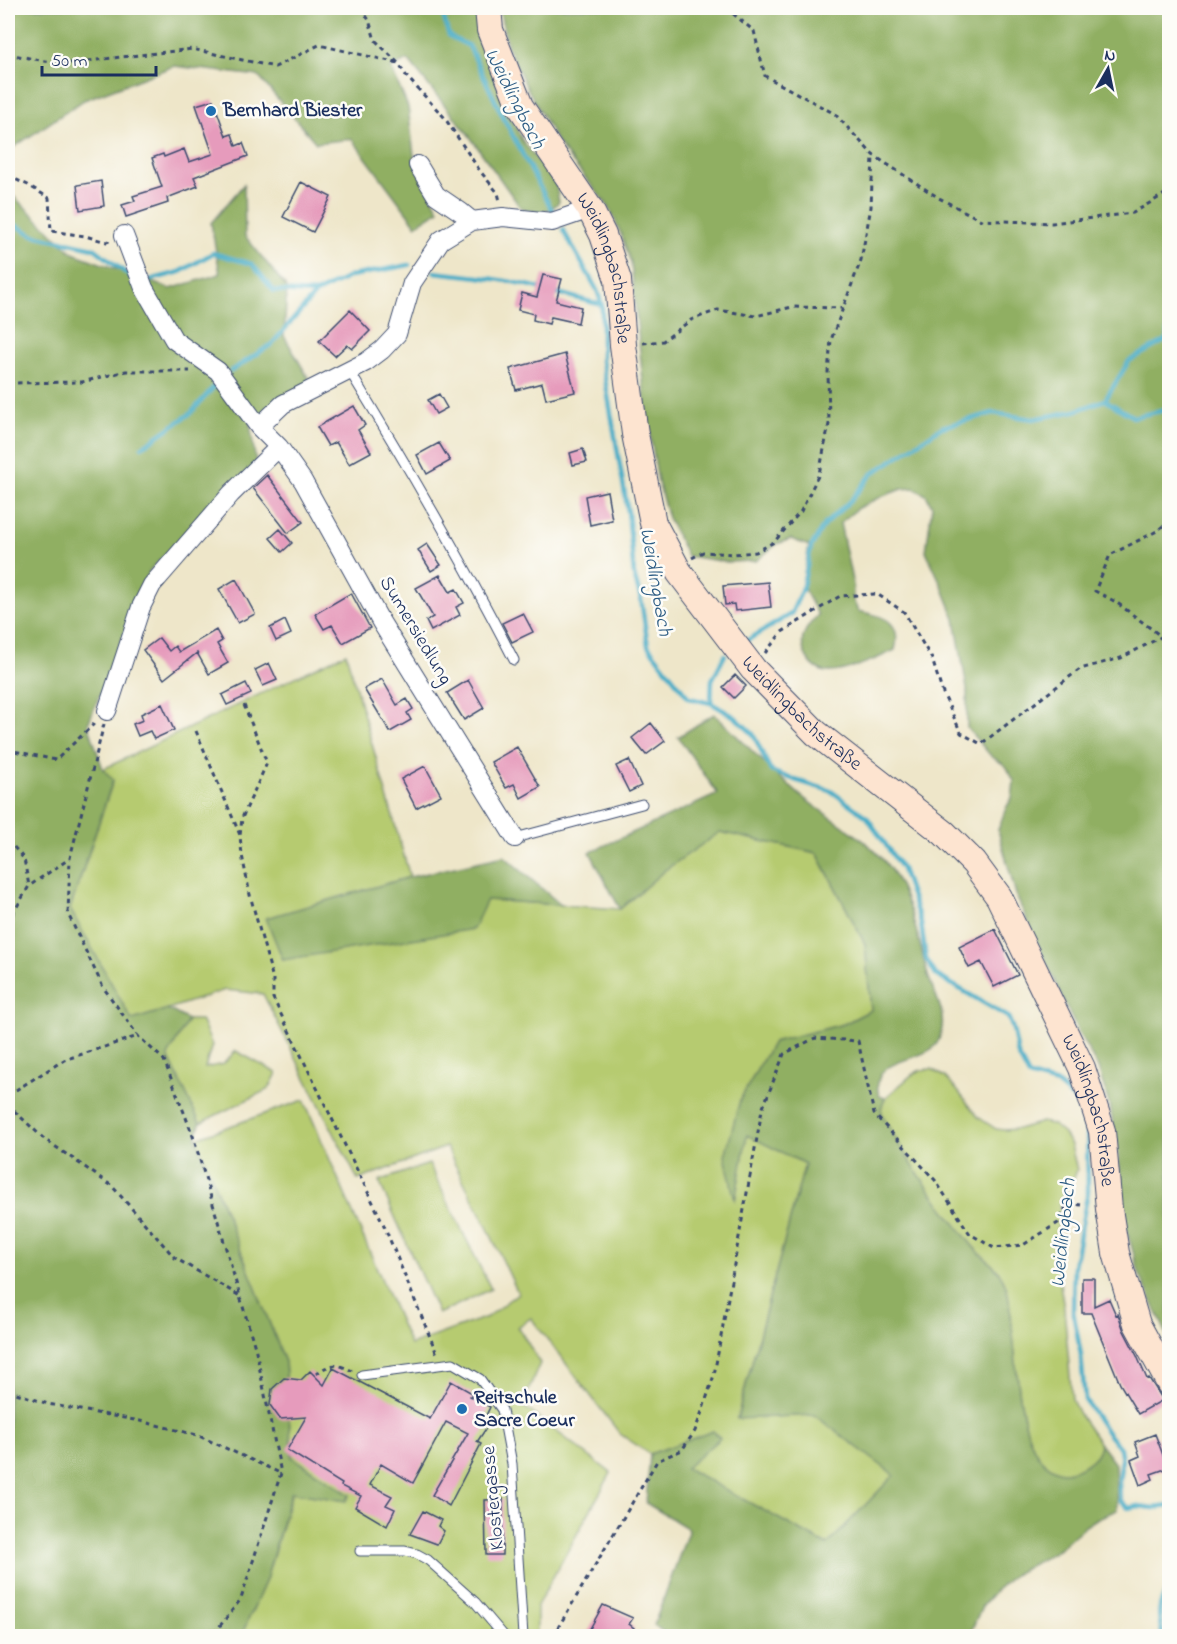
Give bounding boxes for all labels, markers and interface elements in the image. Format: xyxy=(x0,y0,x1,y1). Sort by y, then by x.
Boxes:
scale bar xyxy=(42,39,156,77)
north arrow xyxy=(1078,39,1138,99)
text: N xyxy=(1103,43,1117,69)
water label: Weidlingbach xyxy=(475,44,553,156)
text: 50 m xyxy=(51,49,88,75)
place label: Bernhard Biester xyxy=(222,97,363,126)
marker: Bernhard Biester xyxy=(204,104,218,118)
street label: Weidlingbachstraße xyxy=(568,187,637,345)
water label: Weidlingbach xyxy=(630,526,679,640)
street label: Sumersiedlung xyxy=(370,571,459,691)
street label: Weidlingbachstraße xyxy=(734,650,868,778)
street label: Weidlingbachstraße xyxy=(1053,1029,1121,1188)
water label: Weidlingbach xyxy=(1043,1176,1086,1289)
place label: Reitschule Sacre Coeur xyxy=(474,1384,575,1436)
marker: Reitschule Sacre Coeur xyxy=(455,1402,469,1416)
street label: Klostergasse xyxy=(475,1444,514,1551)

